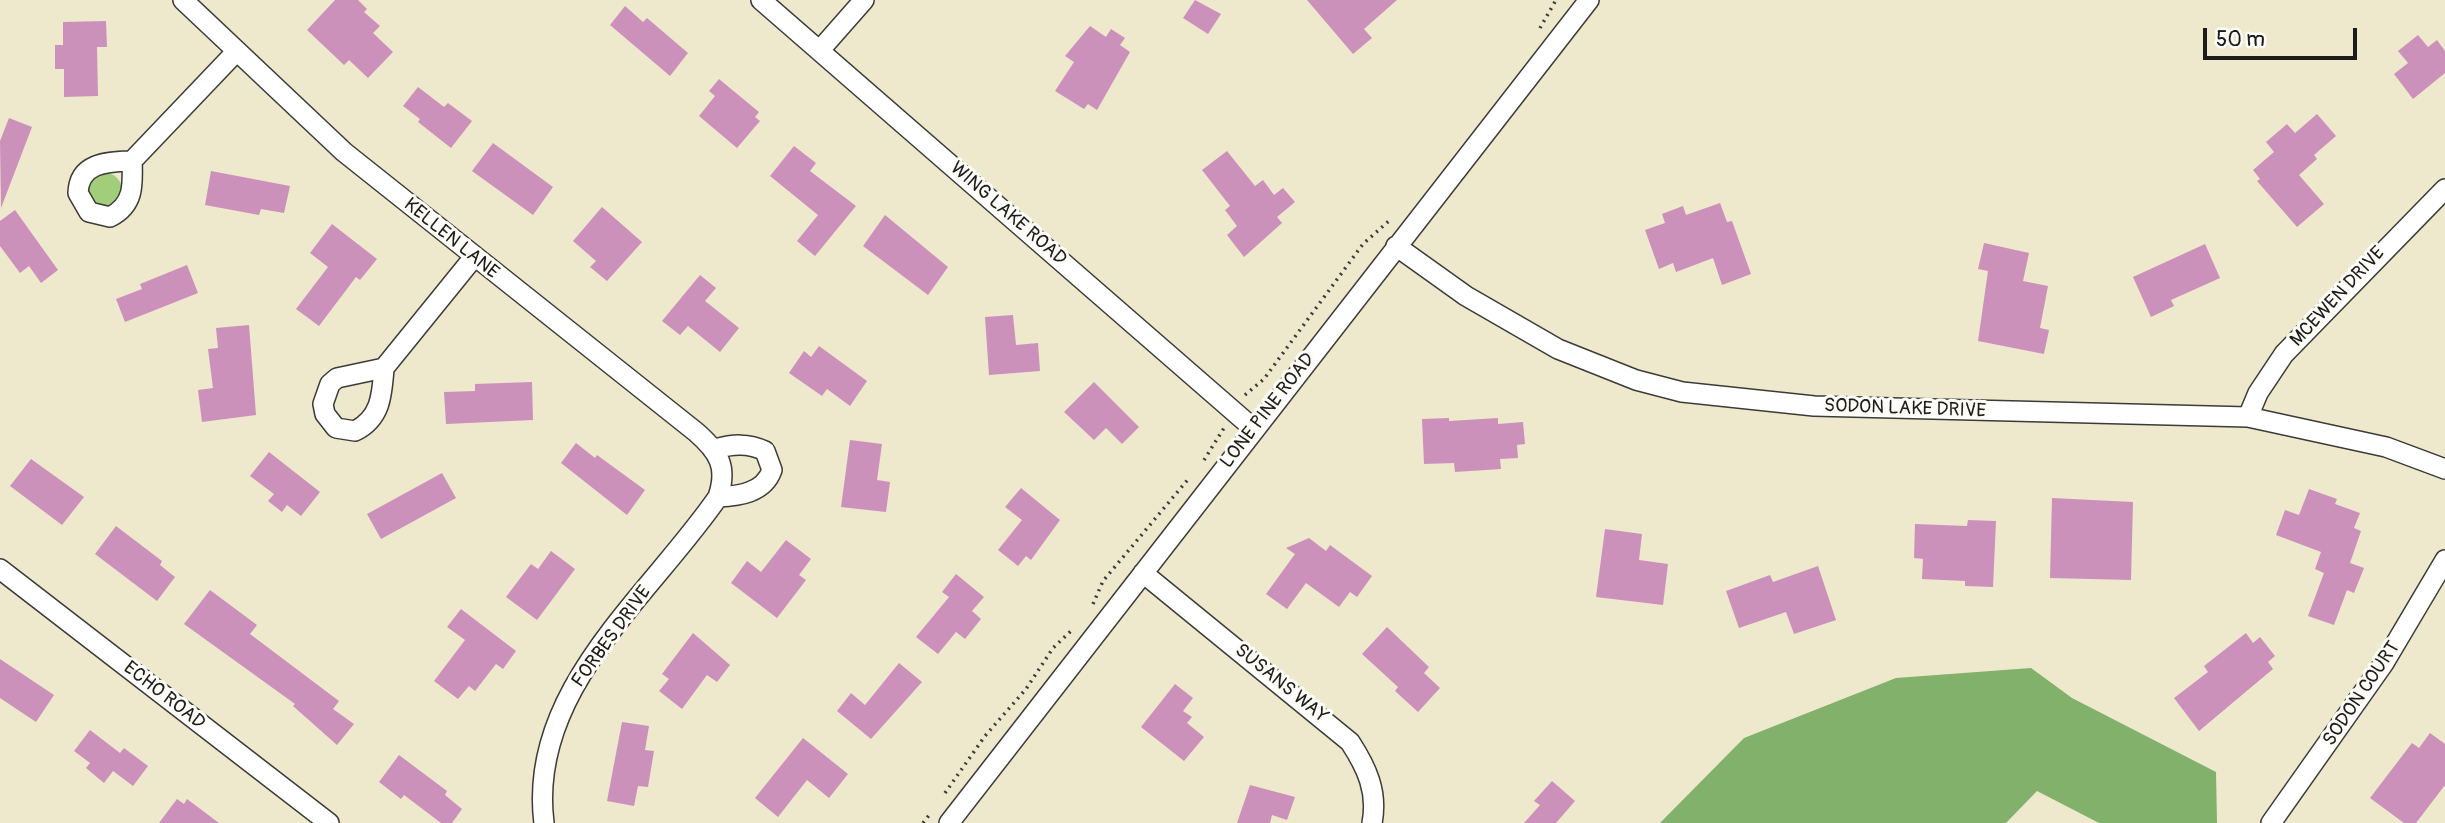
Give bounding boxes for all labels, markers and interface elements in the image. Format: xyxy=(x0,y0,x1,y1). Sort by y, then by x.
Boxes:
scale bar xyxy=(2207,14,2361,58)
text: 50 m xyxy=(2216,26,2265,53)
street label: WING LAKE ROAD xyxy=(945,157,1071,271)
street label: KELLEN LANE xyxy=(399,194,503,284)
street label: MCEWEN DRIVE xyxy=(2286,242,2390,352)
street label: LONE PINE ROAD xyxy=(1216,349,1320,473)
street label: SODON LAKE DRIVE xyxy=(1824,395,1986,423)
street label: FORBES DRIVE xyxy=(568,582,656,692)
street label: SODON COURT xyxy=(2319,637,2405,751)
street label: SUSANS WAY xyxy=(1230,639,1332,729)
street label: ECHO ROAD xyxy=(119,657,209,735)

